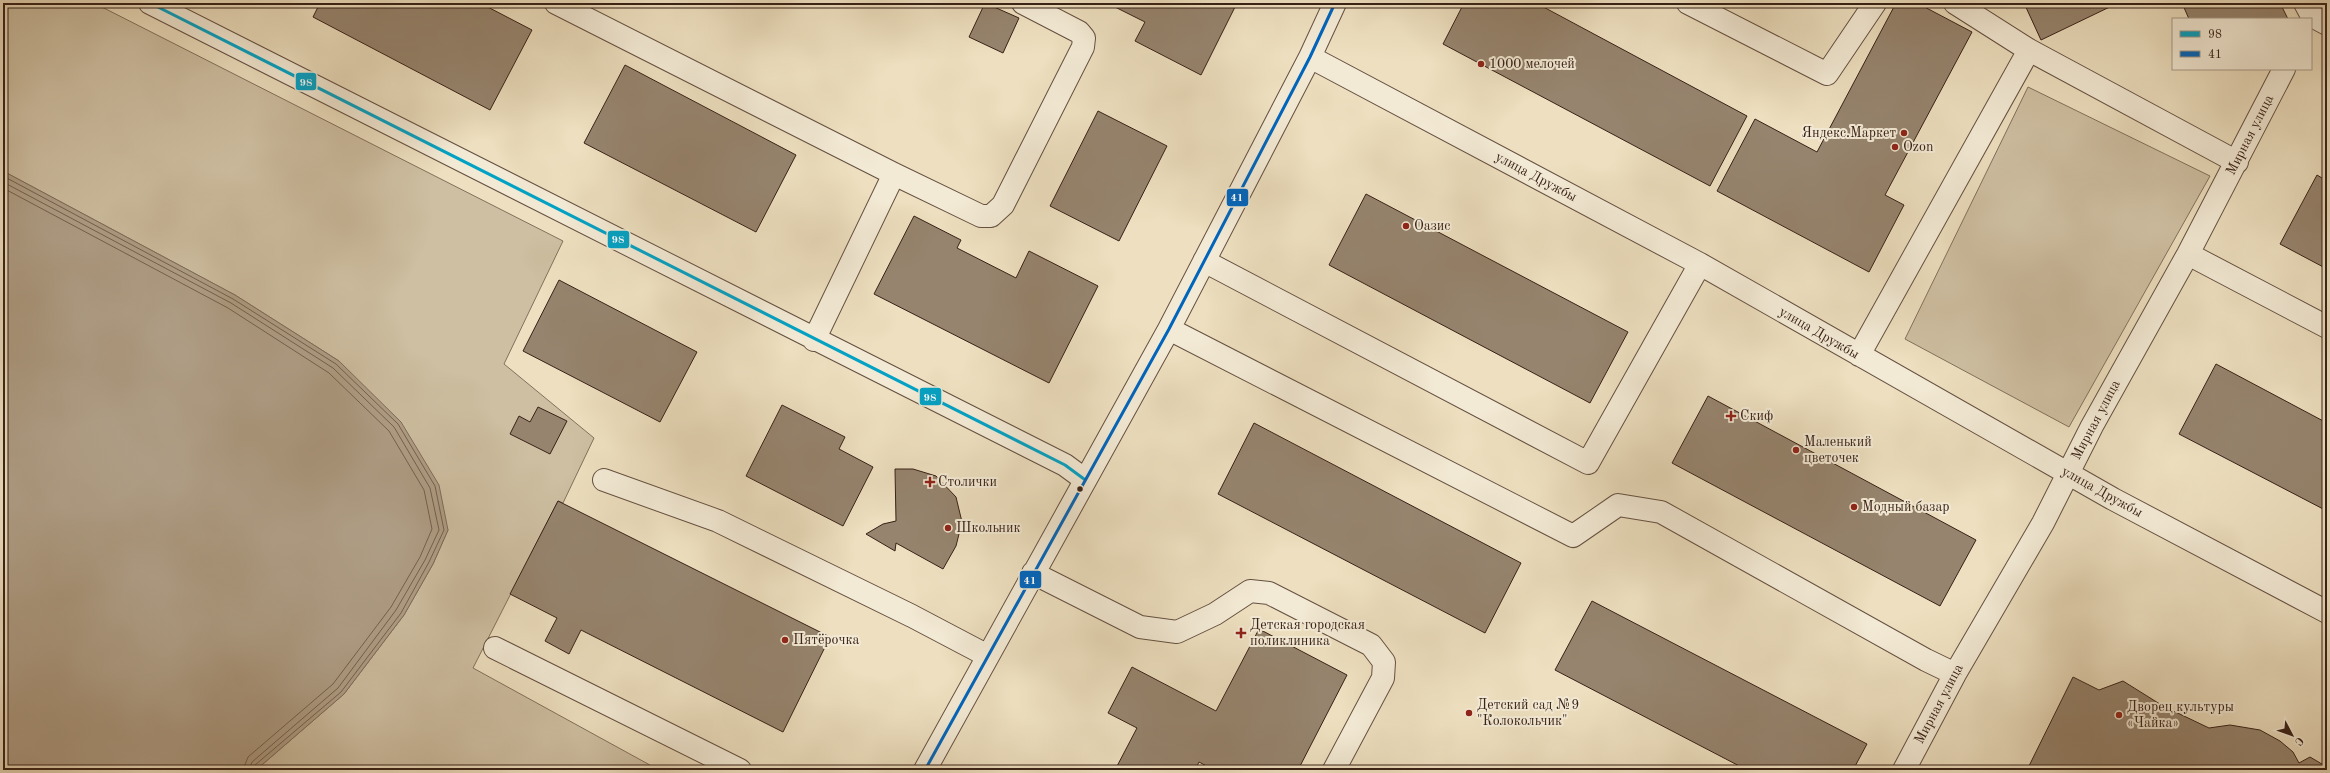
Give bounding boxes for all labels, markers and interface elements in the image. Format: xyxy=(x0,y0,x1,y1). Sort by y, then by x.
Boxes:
legend xyxy=(2172,18,2312,70)
text: 98 xyxy=(2208,29,2222,41)
text: 41 xyxy=(2208,49,2222,61)
place label: 1000 мелочей xyxy=(1489,57,1575,71)
marker: 1000 мелочей xyxy=(1476,59,1486,69)
line badge: 98 xyxy=(295,72,317,91)
text: 98 xyxy=(300,78,312,89)
street label: Мирная улица xyxy=(2224,92,2276,177)
place label: Яндекс.Маркет xyxy=(1802,126,1896,140)
marker: Яндекс.Маркет xyxy=(1899,128,1909,138)
place label: Ozon xyxy=(1903,140,1934,154)
marker: Ozon xyxy=(1890,142,1900,152)
street label: улица Дружбы xyxy=(1493,150,1579,204)
line badge: 41 xyxy=(1226,188,1249,207)
text: 41 xyxy=(1231,193,1243,204)
place label: Оазис xyxy=(1414,219,1450,233)
marker: Оазис xyxy=(1401,221,1411,231)
line badge: 98 xyxy=(607,230,630,249)
text: 98 xyxy=(612,235,624,246)
street label: улица Дружбы xyxy=(1776,304,1862,362)
street label: Мирная улица xyxy=(2069,378,2123,462)
line badge: 98 xyxy=(919,387,942,406)
text: 98 xyxy=(924,393,936,404)
place label: Скиф xyxy=(1740,409,1773,424)
marker: Скиф xyxy=(1725,410,1737,422)
place label: Маленький цветочек xyxy=(1804,435,1872,465)
marker: Маленький цветочек xyxy=(1791,445,1801,455)
street label: улица Дружбы xyxy=(2059,464,2145,520)
place label: Столички xyxy=(938,475,997,489)
marker: Столички xyxy=(925,477,935,487)
unlabelled marker xyxy=(1075,484,1085,494)
place label: Модный базар xyxy=(1862,500,1950,514)
marker: Модный базар xyxy=(1849,502,1859,512)
place label: Школьник xyxy=(956,521,1020,535)
marker: Школьник xyxy=(943,523,953,533)
line badge: 41 xyxy=(1019,570,1042,589)
text: 41 xyxy=(1024,576,1036,587)
place label: Детская городская поликлиника xyxy=(1250,618,1365,648)
marker: Детская городская поликлиника xyxy=(1235,627,1247,639)
place label: Пятёрочка xyxy=(793,633,860,647)
marker: Пятёрочка xyxy=(780,635,790,645)
street label: Мирная улица xyxy=(1912,662,1966,746)
place label: Детский сад №9 "Колокольчик" xyxy=(1477,698,1579,728)
place label: Дворец культуры «Чайка» xyxy=(2127,700,2234,730)
marker: Детский сад №9 "Колокольчик" xyxy=(1464,708,1474,718)
marker: Дворец культуры «Чайка» xyxy=(2114,710,2124,720)
north arrow xyxy=(2272,715,2312,755)
text: С xyxy=(2292,734,2305,747)

